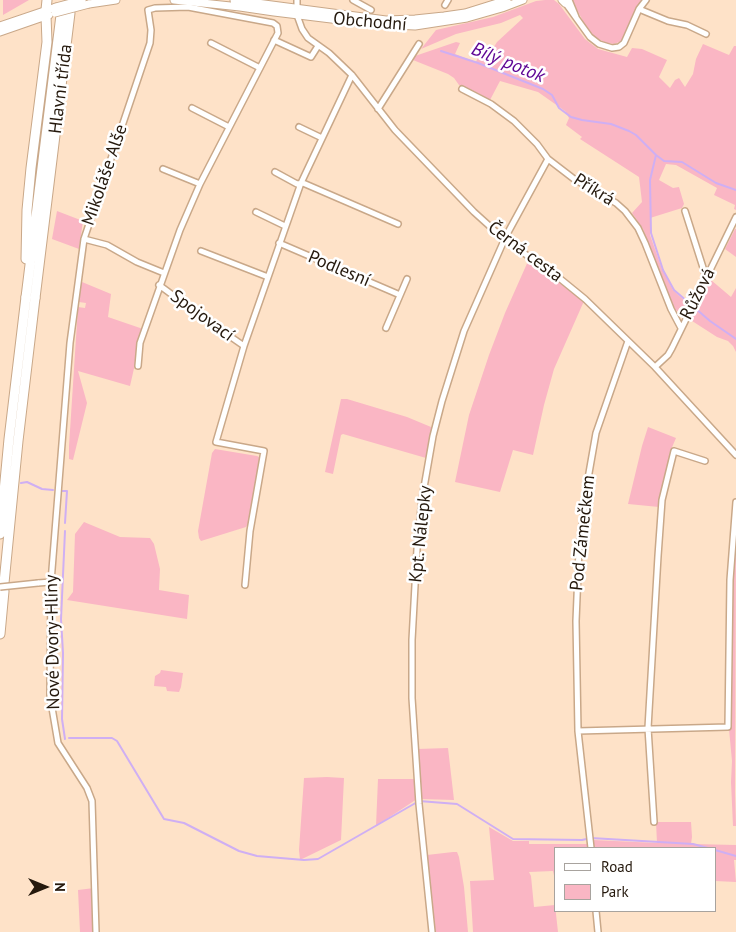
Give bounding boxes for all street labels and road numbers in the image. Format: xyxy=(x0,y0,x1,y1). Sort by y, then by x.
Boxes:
street label: Obchodní xyxy=(332,8,408,36)
street label: Hlavní třída xyxy=(45,43,77,135)
street label: Mikoláše Alše xyxy=(78,122,132,228)
street label: Příkrá xyxy=(570,169,618,211)
street label: Černá cesta xyxy=(483,217,567,287)
street label: Podlesní xyxy=(305,246,373,292)
street label: Růžová xyxy=(676,265,720,323)
street label: Spojovací xyxy=(166,286,238,346)
street label: Pod Zámečkem xyxy=(566,474,600,592)
street label: Kpt. Nálepky xyxy=(405,484,437,584)
street label: Nové Dvory-Hlíny xyxy=(41,574,65,710)

